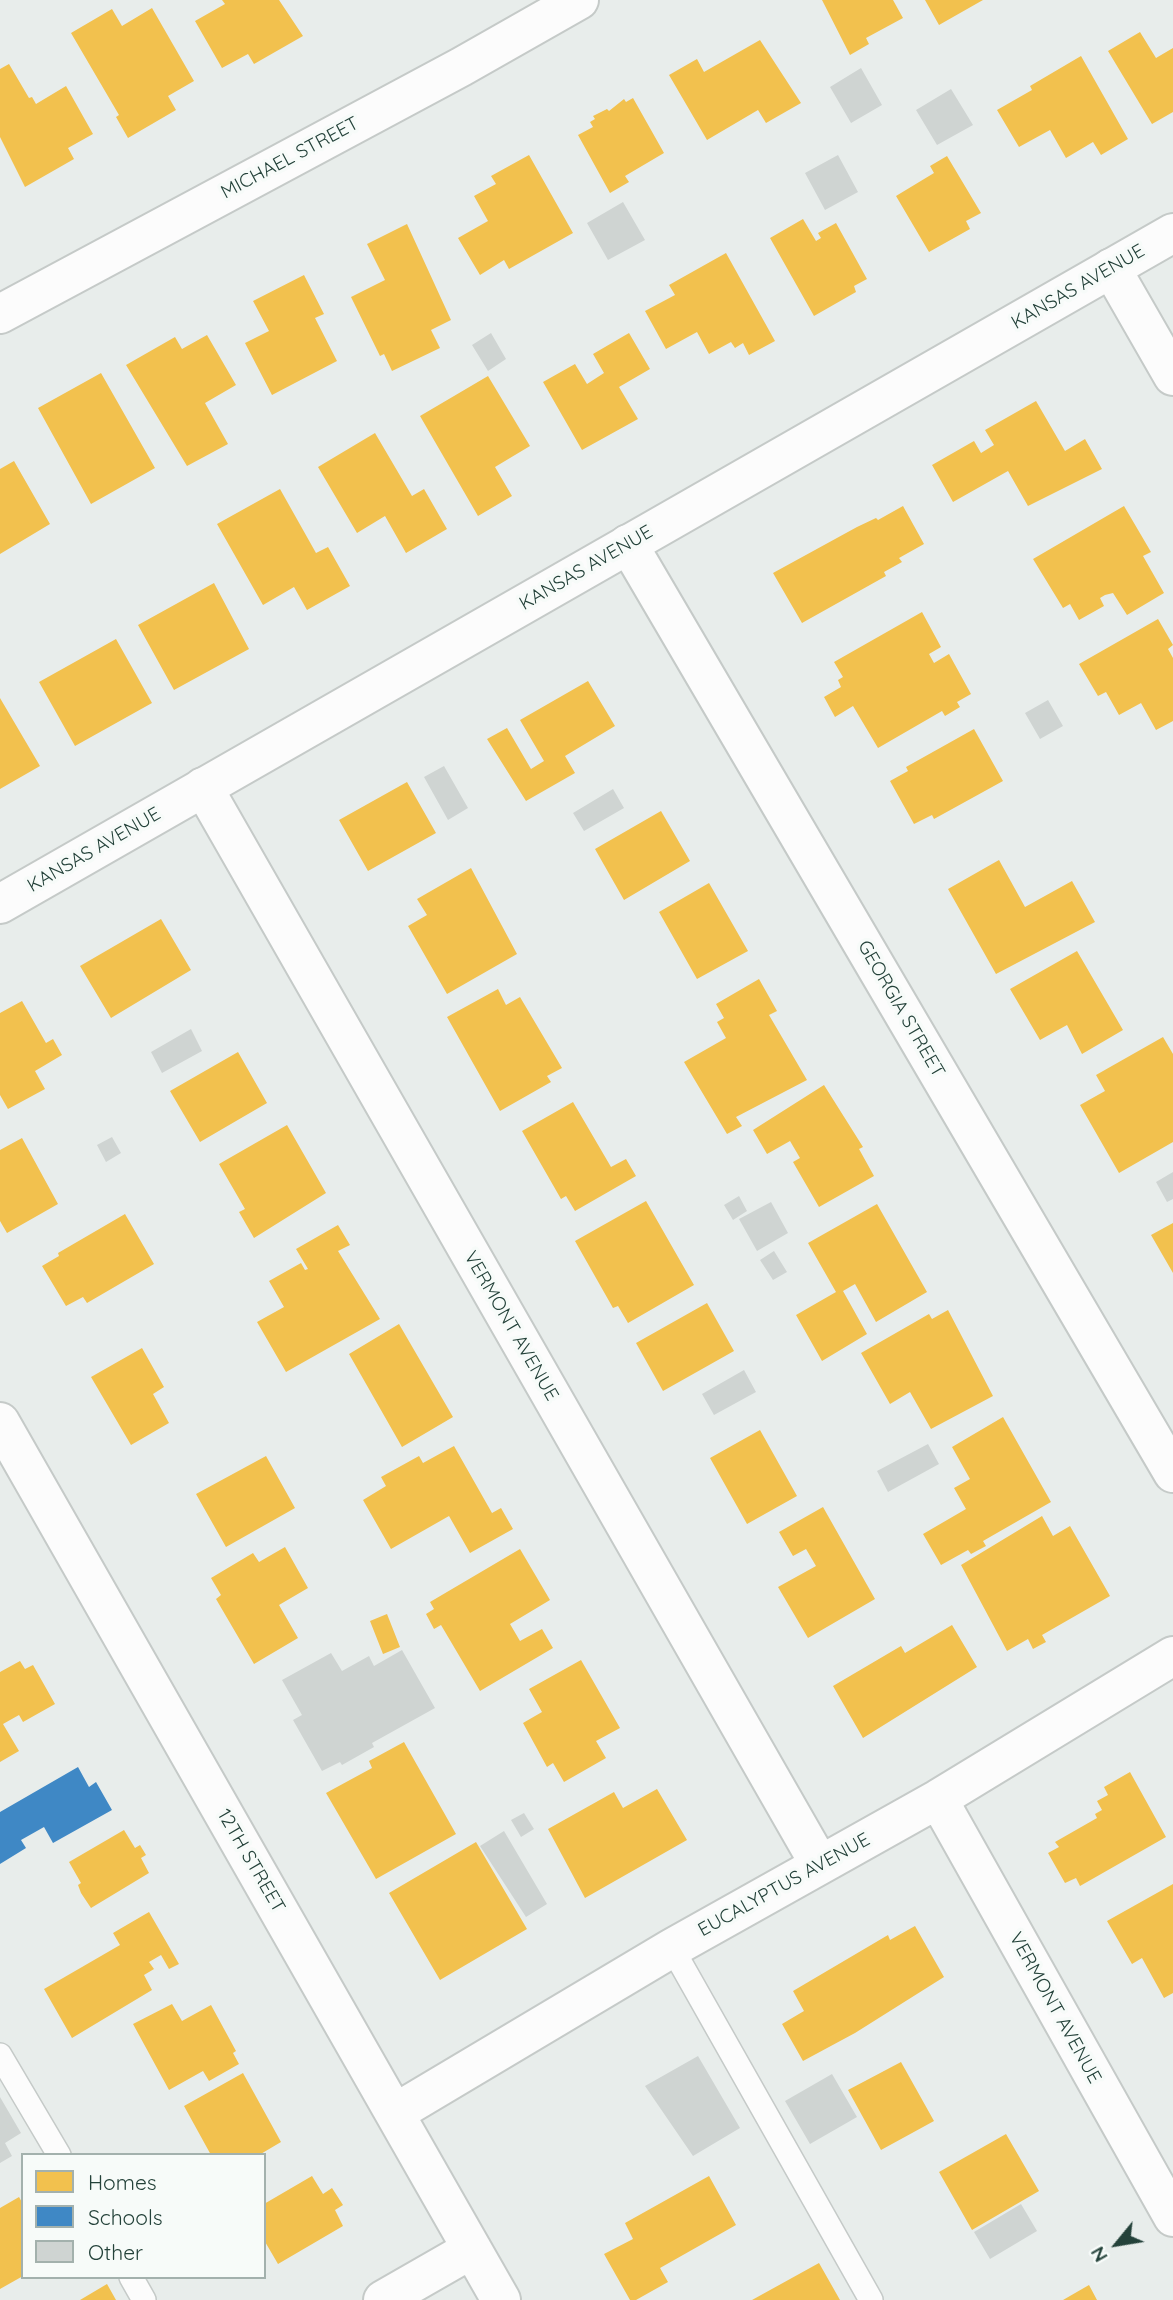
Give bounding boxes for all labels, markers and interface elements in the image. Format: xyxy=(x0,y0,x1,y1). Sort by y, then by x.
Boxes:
street label: MICHAEL STREET xyxy=(217,112,363,204)
street label: KANSAS AVENUE xyxy=(1007,240,1149,334)
street label: KANSAS AVENUE xyxy=(515,521,657,615)
street label: KANSAS AVENUE xyxy=(23,803,165,897)
street label: GEORGIA STREET xyxy=(853,936,949,1082)
street label: VERMONT AVENUE xyxy=(459,1247,563,1405)
street label: 12TH STREET xyxy=(212,1805,290,1917)
street label: EUCALYPTUS AVENUE xyxy=(694,1828,874,1942)
street label: VERMONT AVENUE xyxy=(1004,1929,1106,2087)
legend xyxy=(21,2153,266,2279)
text: Homes xyxy=(88,2169,157,2195)
text: Schools xyxy=(88,2204,163,2230)
north arrow xyxy=(1082,2209,1152,2279)
text: Other xyxy=(88,2239,143,2265)
text: N xyxy=(1085,2242,1113,2267)

